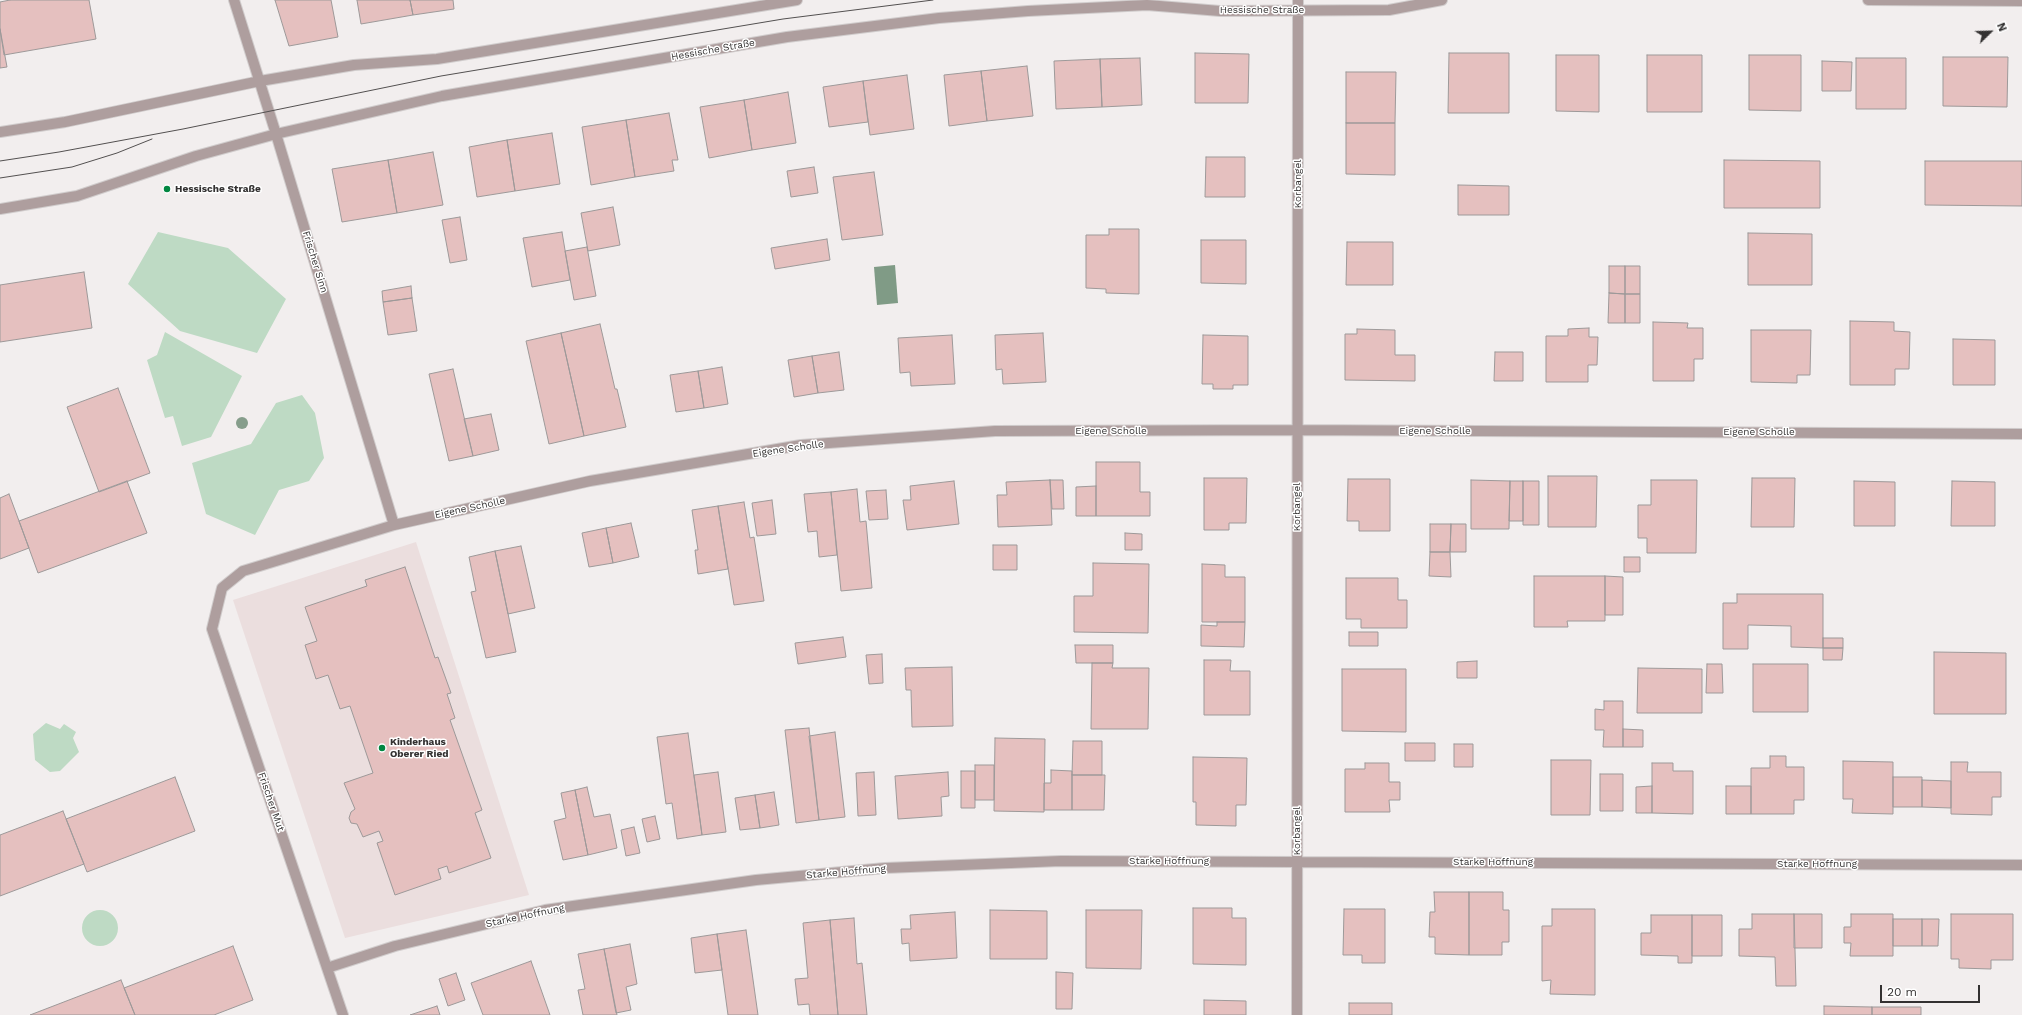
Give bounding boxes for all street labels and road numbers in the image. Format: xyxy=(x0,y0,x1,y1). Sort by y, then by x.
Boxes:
street label: Hessische Straße xyxy=(1220,4,1304,16)
street label: Hessische Straße xyxy=(670,37,756,63)
street label: Korbangel xyxy=(1292,160,1304,208)
street label: Frischer Sinn xyxy=(300,230,330,294)
street label: Eigene Scholle xyxy=(1075,425,1147,437)
street label: Eigene Scholle xyxy=(1399,425,1471,437)
street label: Eigene Scholle xyxy=(1723,426,1795,438)
street label: Eigene Scholle xyxy=(752,438,824,460)
street label: Korbangel xyxy=(1291,483,1303,531)
street label: Eigene Scholle xyxy=(434,495,506,521)
street label: Frischer Mut xyxy=(255,771,287,833)
street label: Korbangel xyxy=(1291,807,1303,855)
street label: Starke Hoffnung xyxy=(1129,855,1209,867)
street label: Starke Hoffnung xyxy=(1453,856,1533,868)
street label: Starke Hoffnung xyxy=(1777,858,1857,870)
street label: Starke Hoffnung xyxy=(806,863,886,881)
street label: Starke Hoffnung xyxy=(485,902,565,930)

